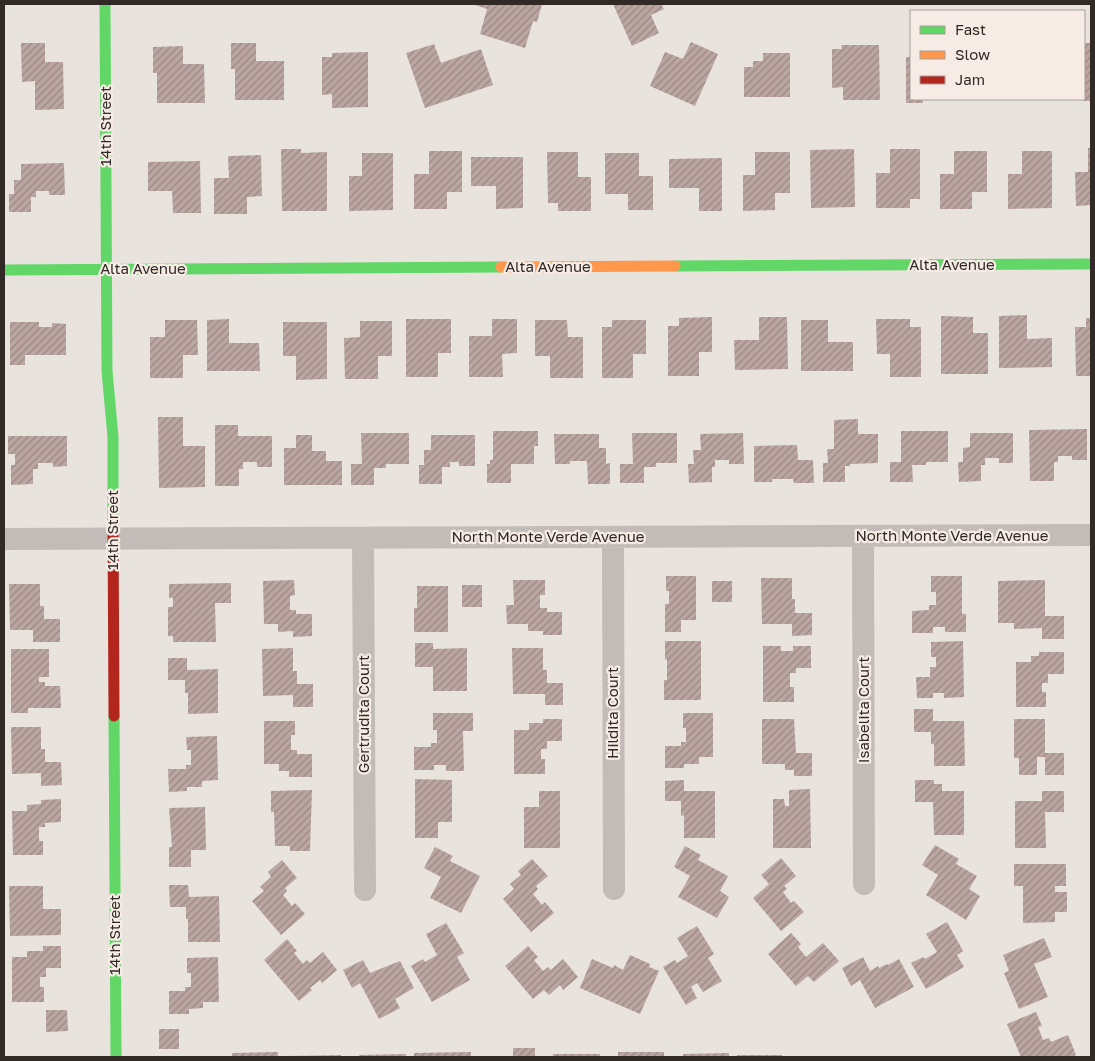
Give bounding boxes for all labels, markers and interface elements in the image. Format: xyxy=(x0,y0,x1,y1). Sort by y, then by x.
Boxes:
legend xyxy=(910,10,1085,100)
text: Fast xyxy=(955,20,986,38)
text: Slow xyxy=(955,45,990,63)
text: Jam xyxy=(955,70,985,88)
street label: 14th Street xyxy=(96,86,114,166)
street label: Alta Avenue xyxy=(909,255,995,273)
street label: Alta Avenue xyxy=(505,257,591,275)
street label: Alta Avenue xyxy=(100,259,186,277)
street label: 14th Street xyxy=(103,490,121,570)
street label: North Monte Verde Avenue xyxy=(855,526,1049,544)
street label: North Monte Verde Avenue xyxy=(451,527,645,545)
street label: Gertrudita Court xyxy=(354,655,372,773)
street label: Isabelita Court xyxy=(854,657,872,763)
street label: Hildita Court xyxy=(603,667,621,759)
street label: 14th Street xyxy=(105,895,123,975)

